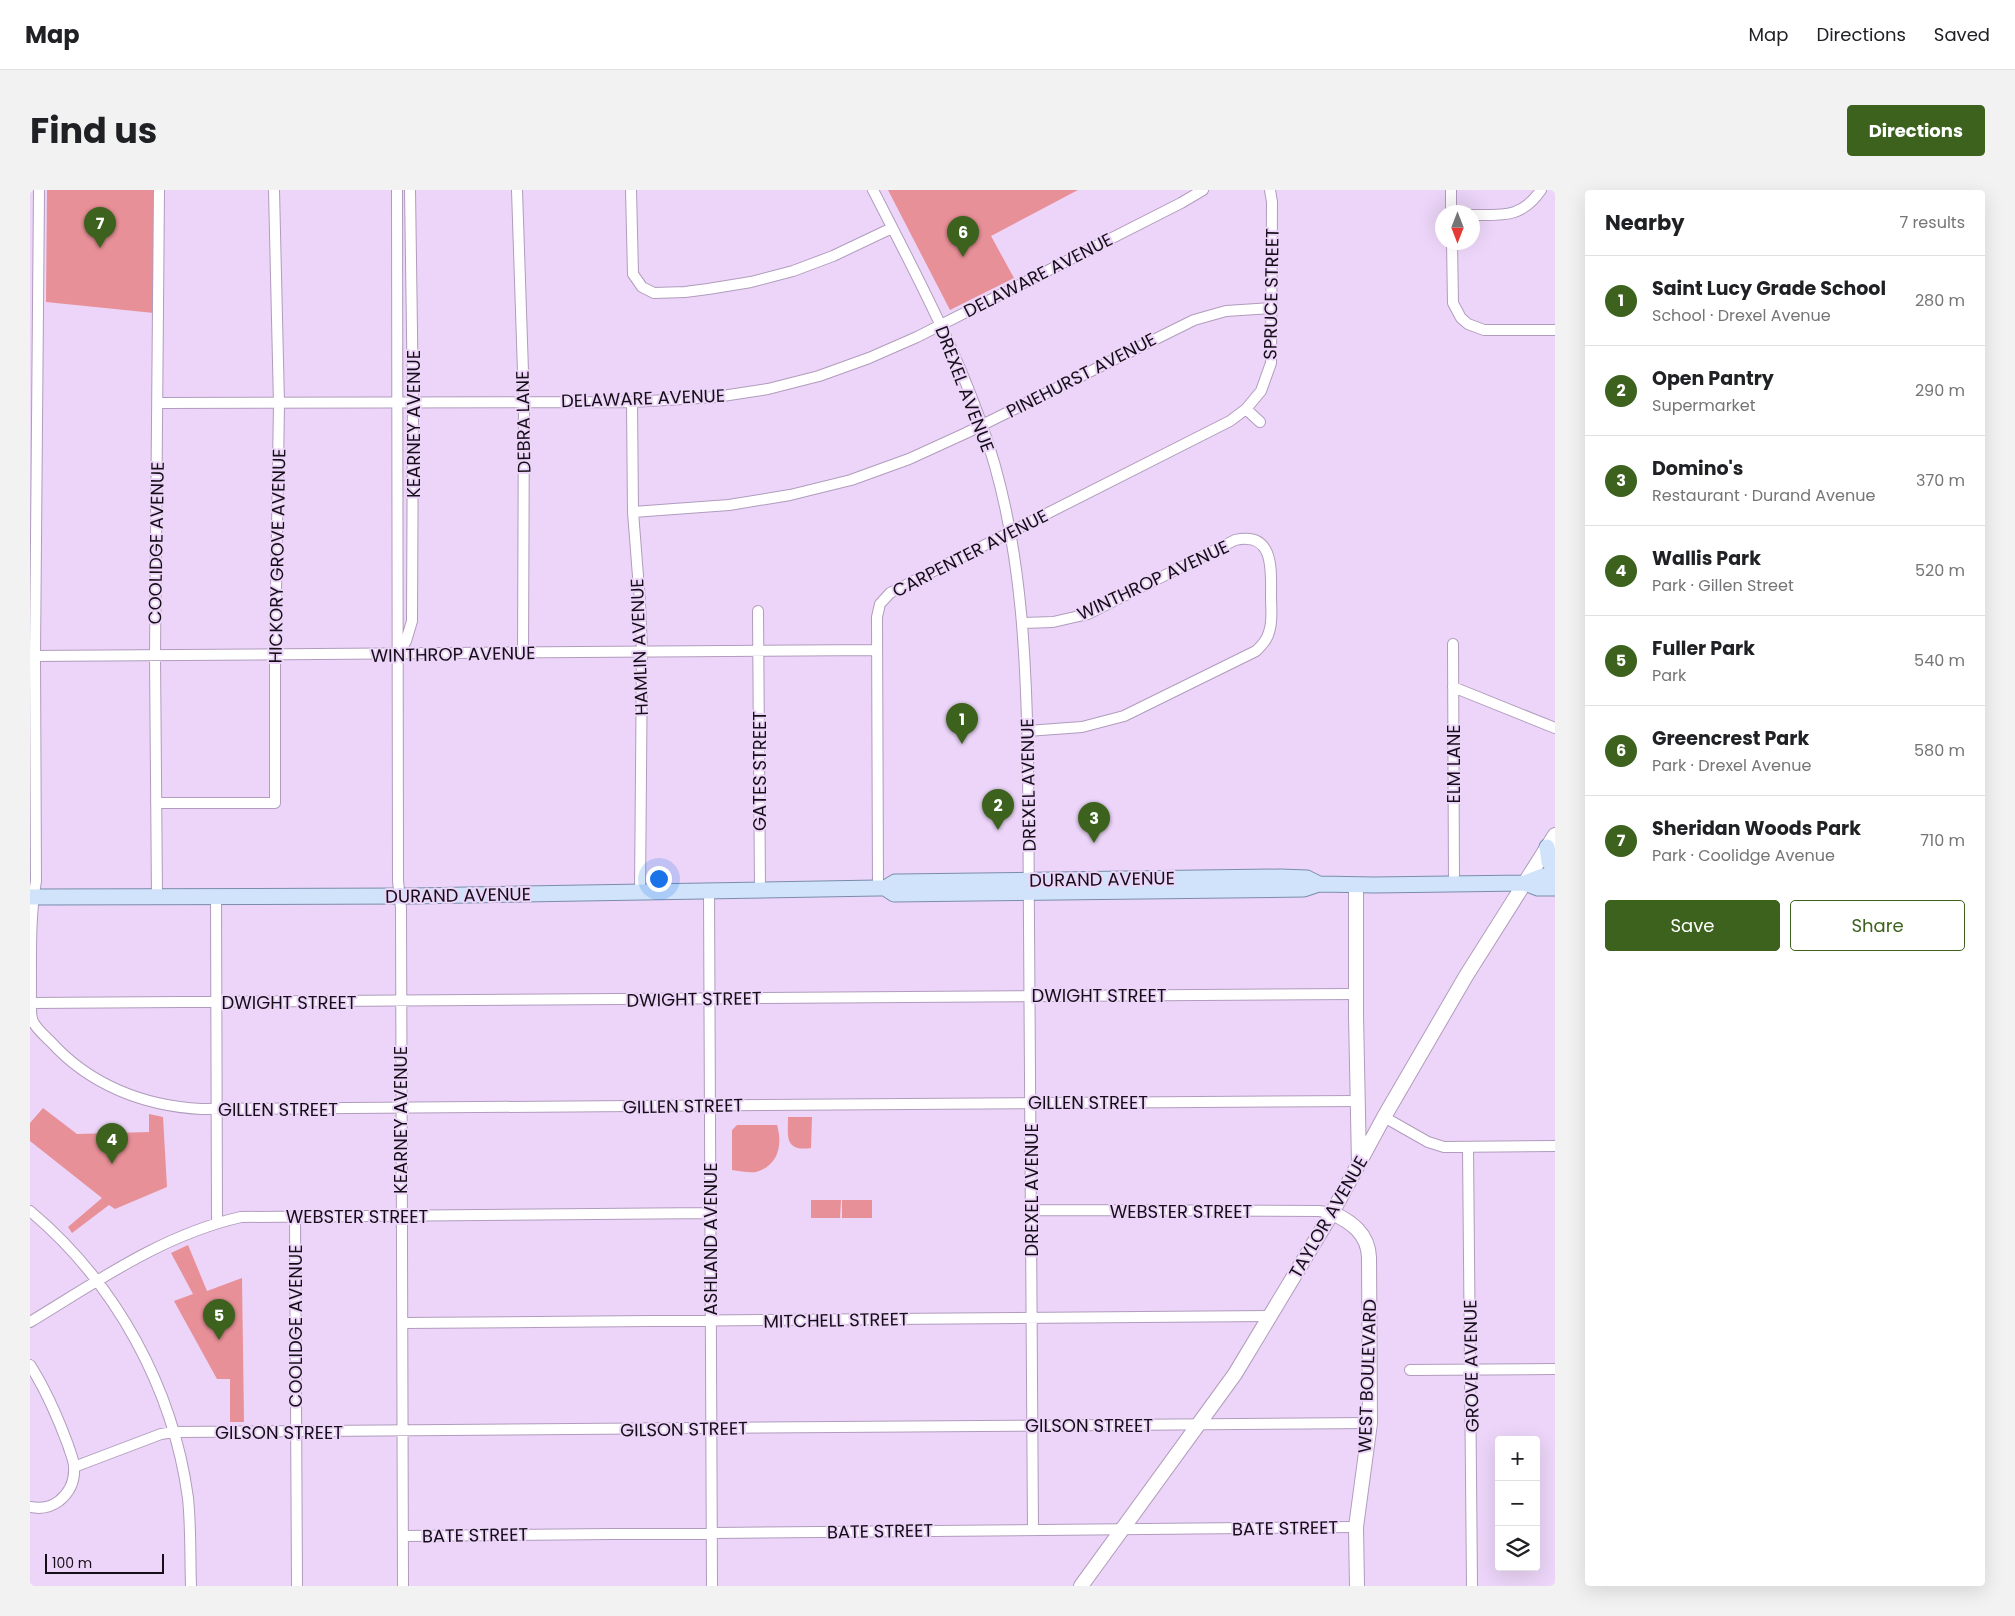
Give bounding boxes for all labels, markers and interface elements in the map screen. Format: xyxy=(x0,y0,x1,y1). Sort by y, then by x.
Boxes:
text: Map xyxy=(25,18,80,51)
text: Map xyxy=(1749,22,1788,47)
text: Directions xyxy=(1816,22,1906,47)
text: Saved xyxy=(1934,22,1990,47)
button: Directions xyxy=(1847,105,1985,156)
text: Find us xyxy=(30,106,157,155)
north arrow xyxy=(1435,205,1480,250)
pin: 7 xyxy=(84,207,116,248)
text: Nearby xyxy=(1605,208,1685,237)
text: 7 results xyxy=(1899,211,1965,234)
pin: 6 xyxy=(947,216,979,257)
street label: DELAWARE AVENUE xyxy=(959,227,1117,323)
street label: SPRUCE STREET xyxy=(1257,228,1285,360)
text: Saint Lucy Grade School xyxy=(1652,275,1886,302)
text: 1 xyxy=(1618,289,1624,312)
text: 280 m xyxy=(1915,289,1965,312)
text: School · Drexel Avenue xyxy=(1652,304,1831,327)
street label: DREXEL AVENUE xyxy=(929,322,1001,456)
street label: PINEHURST AVENUE xyxy=(1002,326,1160,424)
street label: KEARNEY AVENUE xyxy=(401,350,426,498)
text: Open Pantry xyxy=(1652,365,1774,392)
street label: DEBRA LANE xyxy=(510,370,536,474)
text: 2 xyxy=(1616,379,1626,402)
text: 290 m xyxy=(1915,379,1965,402)
street label: DELAWARE AVENUE xyxy=(561,383,725,413)
text: Supermarket xyxy=(1652,394,1756,417)
street label: HICKORY GROVE AVENUE xyxy=(263,448,291,664)
text: Domino's xyxy=(1652,455,1743,482)
street label: COOLIDGE AVENUE xyxy=(142,461,170,625)
text: 3 xyxy=(1616,469,1626,492)
text: 370 m xyxy=(1916,469,1965,492)
text: Restaurant · Durand Avenue xyxy=(1652,484,1875,507)
street label: CARPENTER AVENUE xyxy=(888,503,1052,603)
street label: WINTHROP AVENUE xyxy=(1073,534,1233,626)
text: Wallis Park xyxy=(1652,545,1761,572)
text: 4 xyxy=(1616,559,1626,582)
text: 520 m xyxy=(1915,559,1965,582)
text: Park · Gillen Street xyxy=(1652,574,1794,597)
street label: HAMLIN AVENUE xyxy=(624,578,654,716)
text: Fuller Park xyxy=(1652,635,1755,662)
street label: WINTHROP AVENUE xyxy=(370,640,536,668)
text: 5 xyxy=(1616,649,1626,672)
text: 540 m xyxy=(1914,649,1965,672)
text: Park xyxy=(1652,664,1686,687)
pin: 1 xyxy=(946,703,978,744)
street label: GATES STREET xyxy=(747,711,772,831)
street label: DREXEL AVENUE xyxy=(1014,718,1042,852)
street label: ELM LANE xyxy=(1441,724,1466,804)
text: Greencrest Park xyxy=(1652,725,1809,752)
text: 6 xyxy=(1616,739,1626,762)
text: 580 m xyxy=(1914,739,1965,762)
text: Park · Drexel Avenue xyxy=(1652,754,1811,777)
pin: 2 xyxy=(982,789,1014,830)
pin: 3 xyxy=(1078,802,1110,843)
text: Sheridan Woods Park xyxy=(1652,815,1861,842)
text: 7 xyxy=(1617,829,1625,852)
text: 710 m xyxy=(1920,829,1965,852)
text: Park · Coolidge Avenue xyxy=(1652,844,1835,867)
street label: DURAND AVENUE xyxy=(1029,865,1175,893)
your location xyxy=(646,866,672,892)
street label: DURAND AVENUE xyxy=(385,881,531,909)
button: Save xyxy=(1605,900,1780,951)
button: Share xyxy=(1790,900,1965,951)
street label: DWIGHT STREET xyxy=(1031,983,1167,1008)
street label: DWIGHT STREET xyxy=(626,985,762,1013)
street label: DWIGHT STREET xyxy=(221,990,357,1015)
street label: KEARNEY AVENUE xyxy=(388,1046,413,1194)
street label: GILLEN STREET xyxy=(1028,1090,1148,1115)
street label: GILLEN STREET xyxy=(623,1092,744,1120)
street label: GILLEN STREET xyxy=(218,1097,338,1122)
pin: 4 xyxy=(96,1123,128,1164)
street label: DREXEL AVENUE xyxy=(1019,1123,1044,1257)
street label: TAYLOR AVENUE xyxy=(1283,1151,1373,1283)
street label: ASHLAND AVENUE xyxy=(698,1163,723,1315)
street label: WEBSTER STREET xyxy=(1110,1199,1253,1224)
street label: WEBSTER STREET xyxy=(286,1204,429,1229)
street label: COOLIDGE AVENUE xyxy=(283,1245,308,1407)
street label: WEST BOULEVARD xyxy=(1352,1298,1382,1454)
pin: 5 xyxy=(203,1299,235,1340)
street label: GROVE AVENUE xyxy=(1457,1299,1485,1433)
street label: MITCHELL STREET xyxy=(763,1306,909,1334)
street label: GILSON STREET xyxy=(1025,1413,1153,1438)
street label: GILSON STREET xyxy=(620,1415,748,1443)
street label: GILSON STREET xyxy=(215,1420,343,1445)
map controls xyxy=(1495,1436,1540,1571)
button: + xyxy=(1495,1436,1540,1481)
button: − xyxy=(1495,1481,1540,1526)
street label: BATE STREET xyxy=(1232,1515,1339,1541)
street label: BATE STREET xyxy=(827,1518,934,1544)
street label: BATE STREET xyxy=(422,1522,529,1548)
button: layers xyxy=(1495,1526,1540,1571)
scale bar xyxy=(45,1551,164,1574)
text: 100 m xyxy=(52,1553,92,1573)

